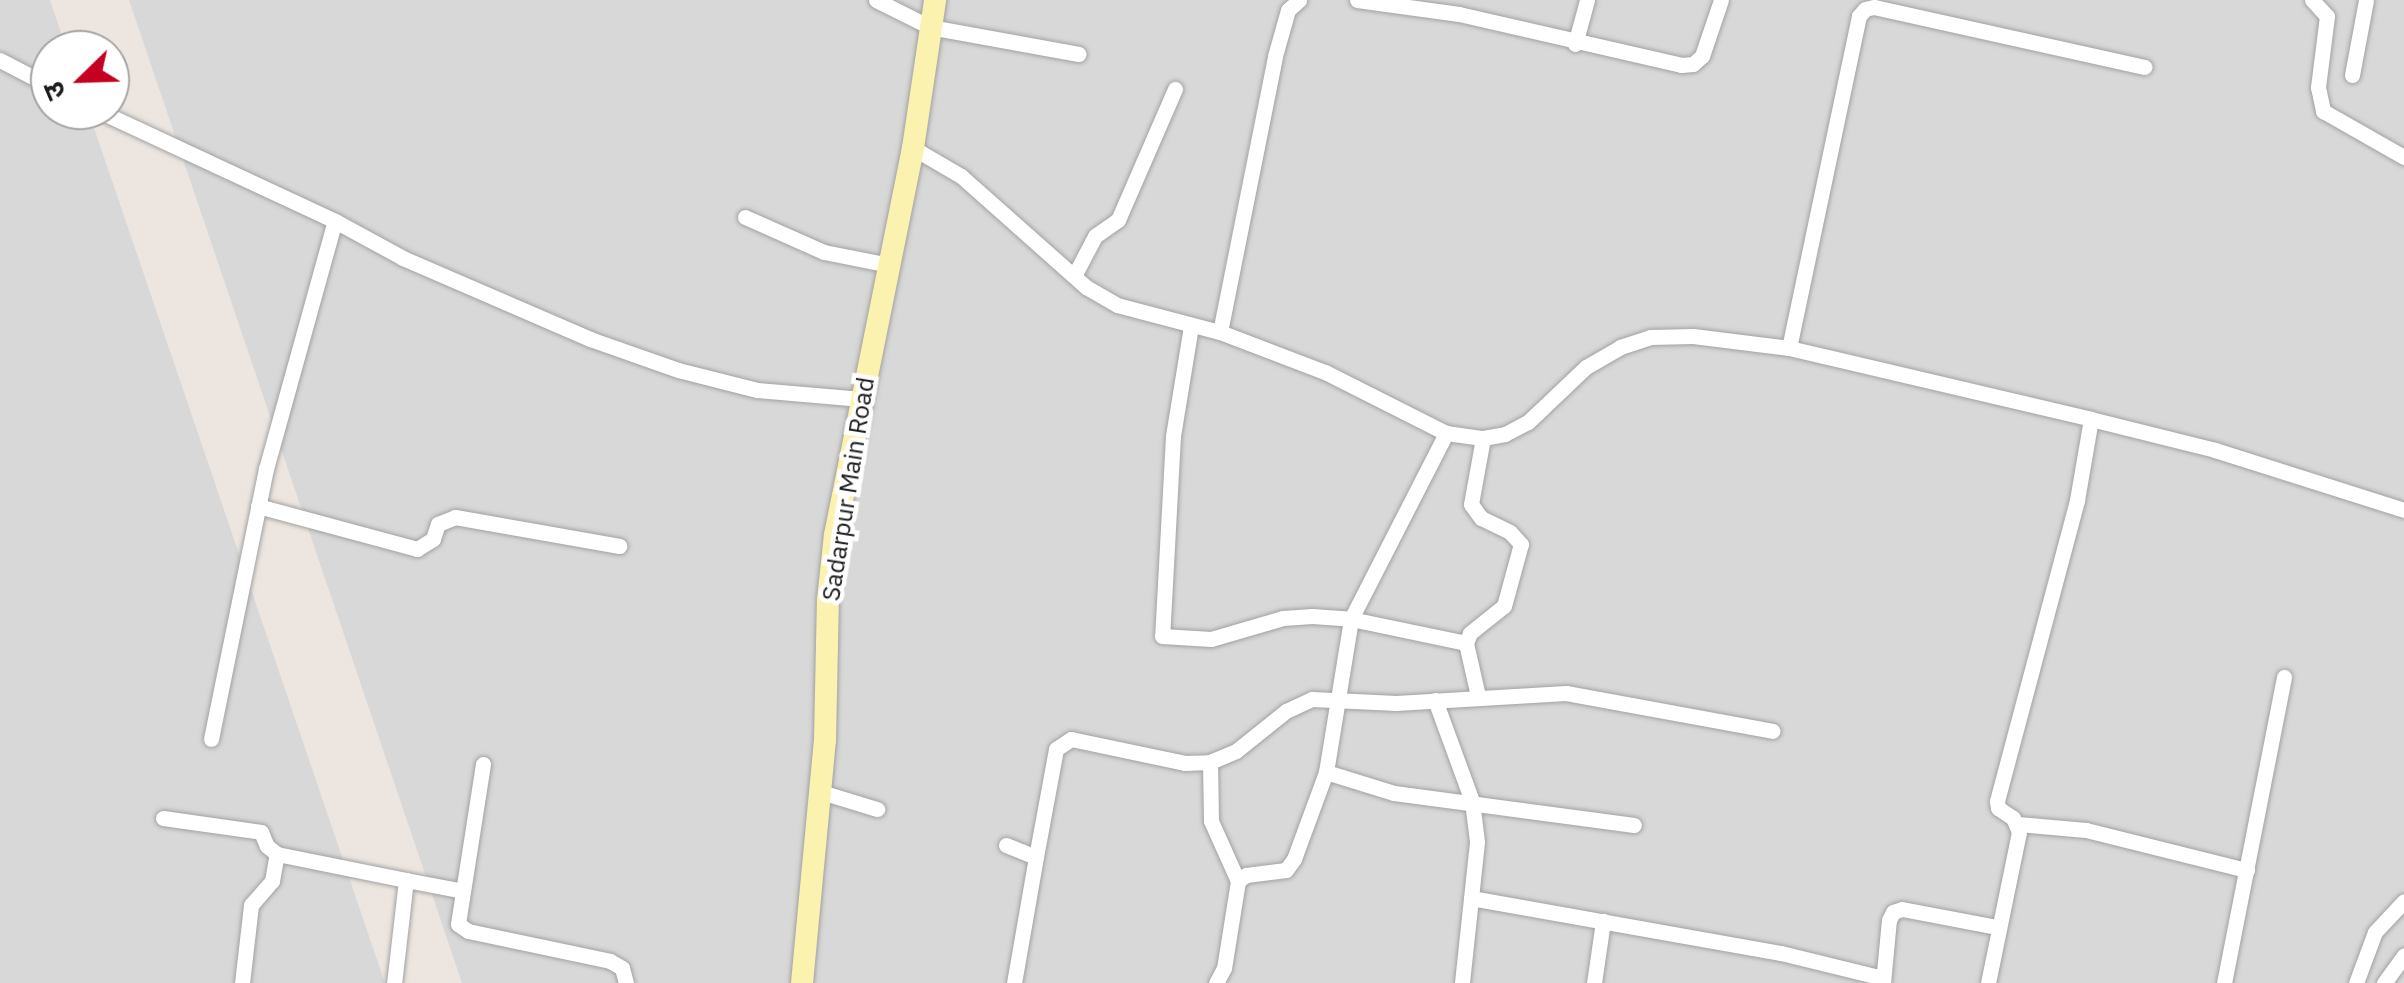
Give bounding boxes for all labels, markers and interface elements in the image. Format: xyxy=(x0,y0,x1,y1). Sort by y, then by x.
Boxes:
north arrow xyxy=(30,30,130,130)
text: उ xyxy=(34,76,74,106)
street label: Sadarpur Main Road xyxy=(815,375,881,603)

